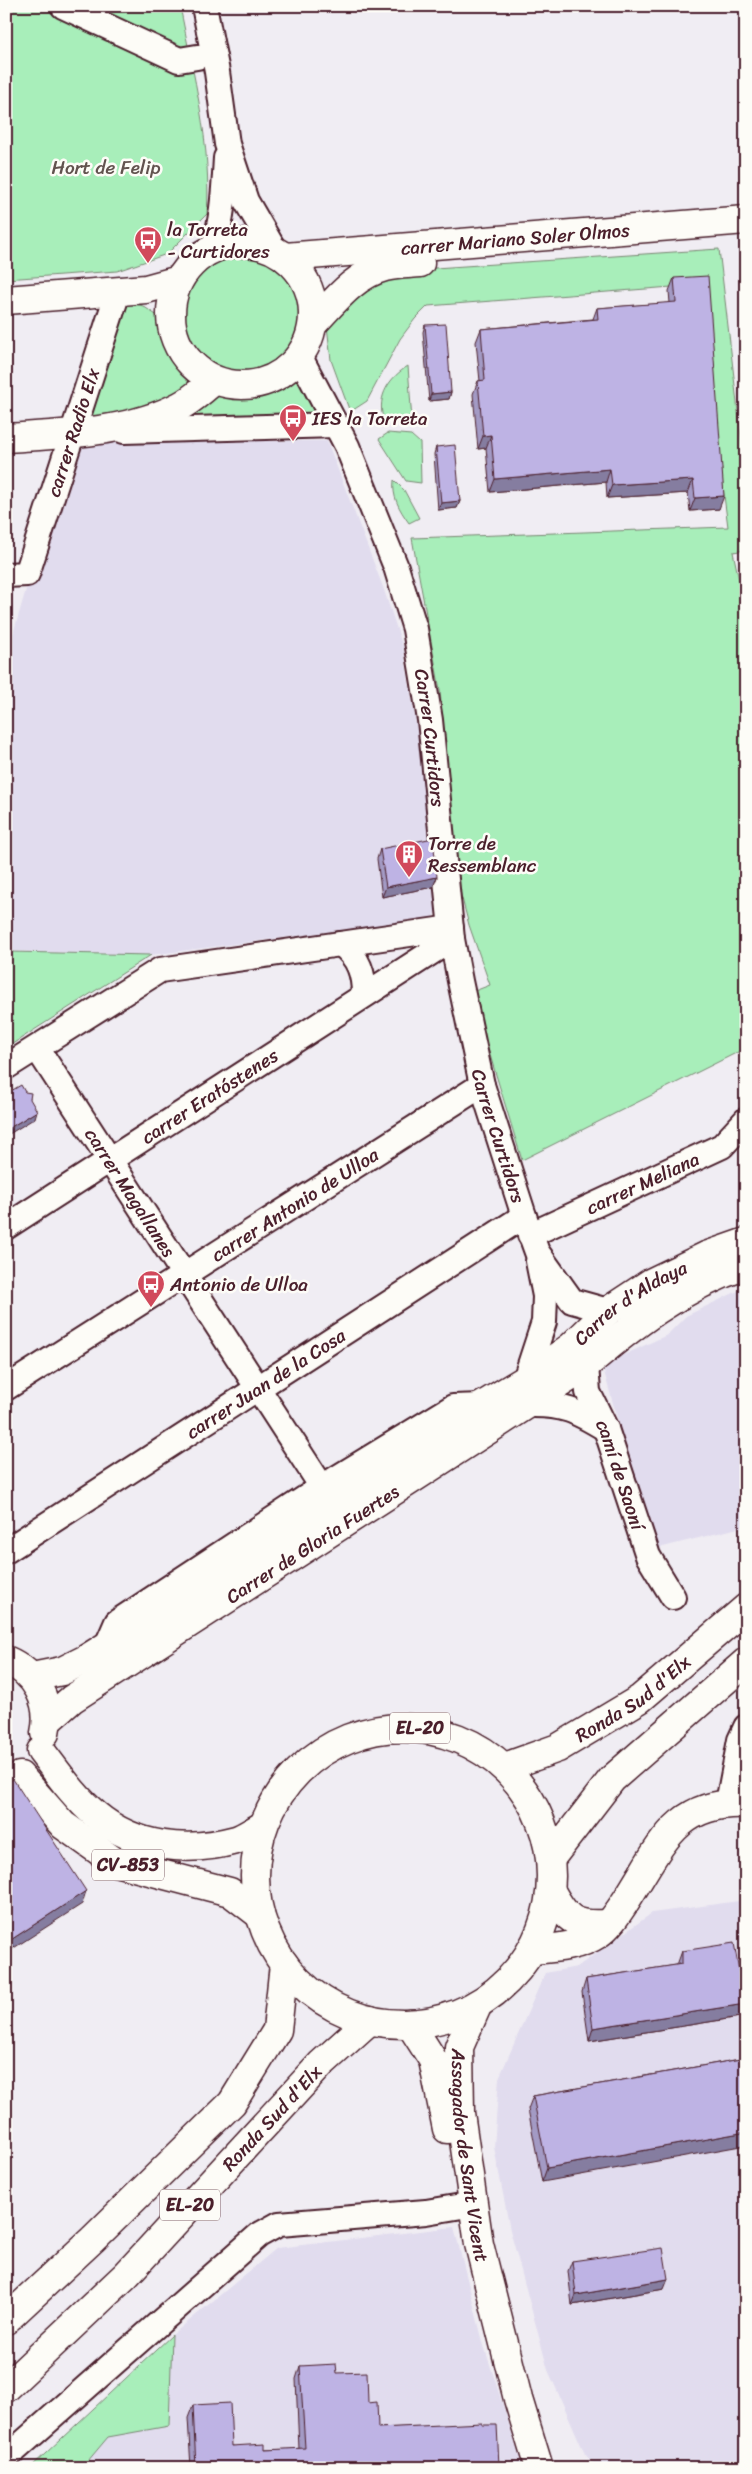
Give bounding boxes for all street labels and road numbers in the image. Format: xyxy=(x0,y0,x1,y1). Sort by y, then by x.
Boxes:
street label: carrer Mariano Soler Olmos xyxy=(400,213,631,265)
street label: carrer Radio Elx xyxy=(37,363,110,501)
street label: Carrer Curtidors xyxy=(405,666,455,809)
street label: carrer Eratóstenes xyxy=(134,1039,285,1153)
street label: Carrer Curtidors xyxy=(462,1066,535,1208)
street label: carrer Magallanes xyxy=(76,1121,185,1264)
street label: carrer Antonio de Ulloa xyxy=(204,1139,386,1271)
street label: carrer Meliana xyxy=(580,1143,705,1224)
street label: Carrer d'Aldaya xyxy=(566,1251,693,1354)
street label: carrer Juan de la Cosa xyxy=(179,1319,353,1448)
street label: camí de Saoní xyxy=(586,1413,655,1537)
street label: Carrer de Gloria Fuertes xyxy=(219,1475,406,1613)
street label: Ronda Sud d'Elx xyxy=(568,1646,698,1751)
road number: EL-20 xyxy=(390,1712,450,1744)
road number: CV-853 xyxy=(92,1850,164,1880)
street label: Assagador de Sant Vicent xyxy=(442,2047,499,2266)
street label: Ronda Sud d'Elx xyxy=(213,2057,330,2179)
road number: EL-20 xyxy=(160,2190,220,2220)

